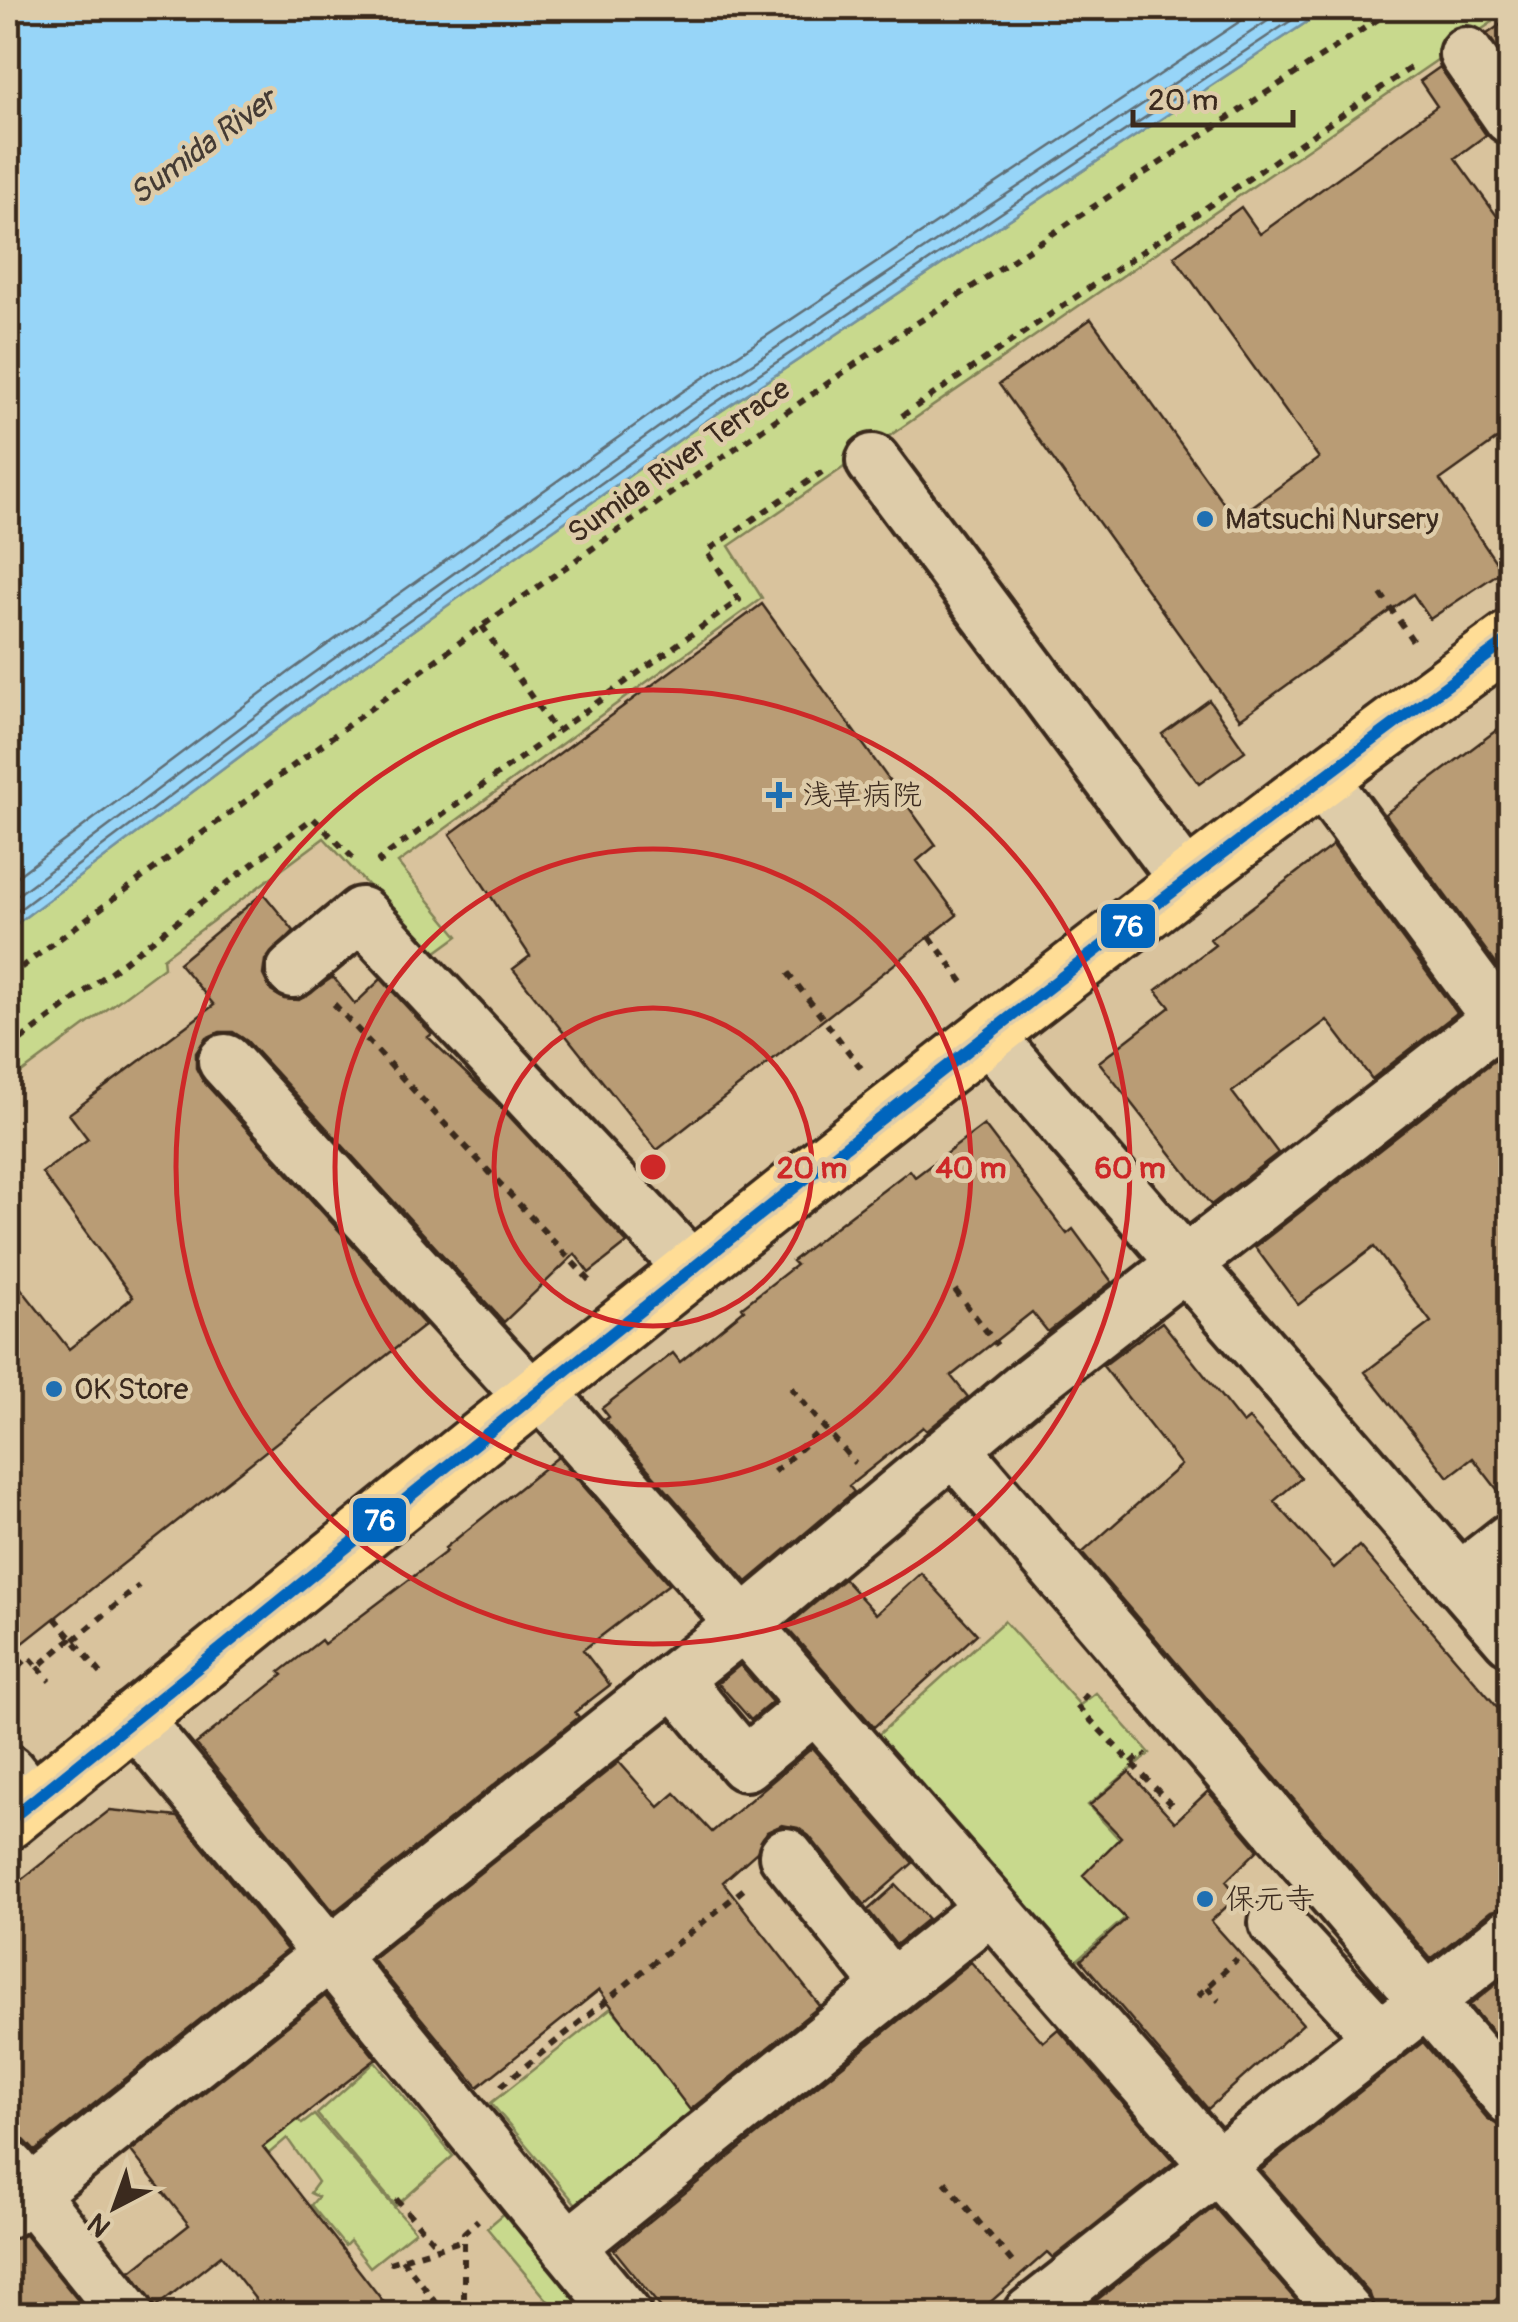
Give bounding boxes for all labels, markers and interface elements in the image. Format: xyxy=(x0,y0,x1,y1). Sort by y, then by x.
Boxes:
scale bar xyxy=(1133,65,1293,127)
water label: Sumida River xyxy=(122,78,287,214)
text: 20 m xyxy=(1148,82,1218,119)
street label: Sumida River Terrace xyxy=(561,370,797,552)
place label: Matsuchi Nursery xyxy=(1225,501,1439,538)
marker: Matsuchi Nursery xyxy=(1194,508,1216,530)
place label: 浅草病院 xyxy=(802,777,922,814)
marker: 浅草病院 xyxy=(766,782,792,808)
line badge: 76 xyxy=(1099,902,1157,950)
text: 76 xyxy=(1112,910,1144,945)
centre of rings xyxy=(635,1149,671,1185)
text: 20 m xyxy=(777,1150,847,1187)
text: 40 m xyxy=(935,1150,1007,1187)
text: 60 m xyxy=(1094,1150,1166,1187)
place label: OK Store xyxy=(74,1371,188,1408)
marker: OK Store xyxy=(43,1378,65,1400)
line badge: 76 xyxy=(351,1496,408,1544)
text: 76 xyxy=(364,1504,396,1539)
place label: 保元寺 xyxy=(1225,1881,1315,1918)
marker: 保元寺 xyxy=(1194,1888,1216,1910)
north arrow xyxy=(65,2157,165,2257)
text: N xyxy=(81,2205,118,2244)

